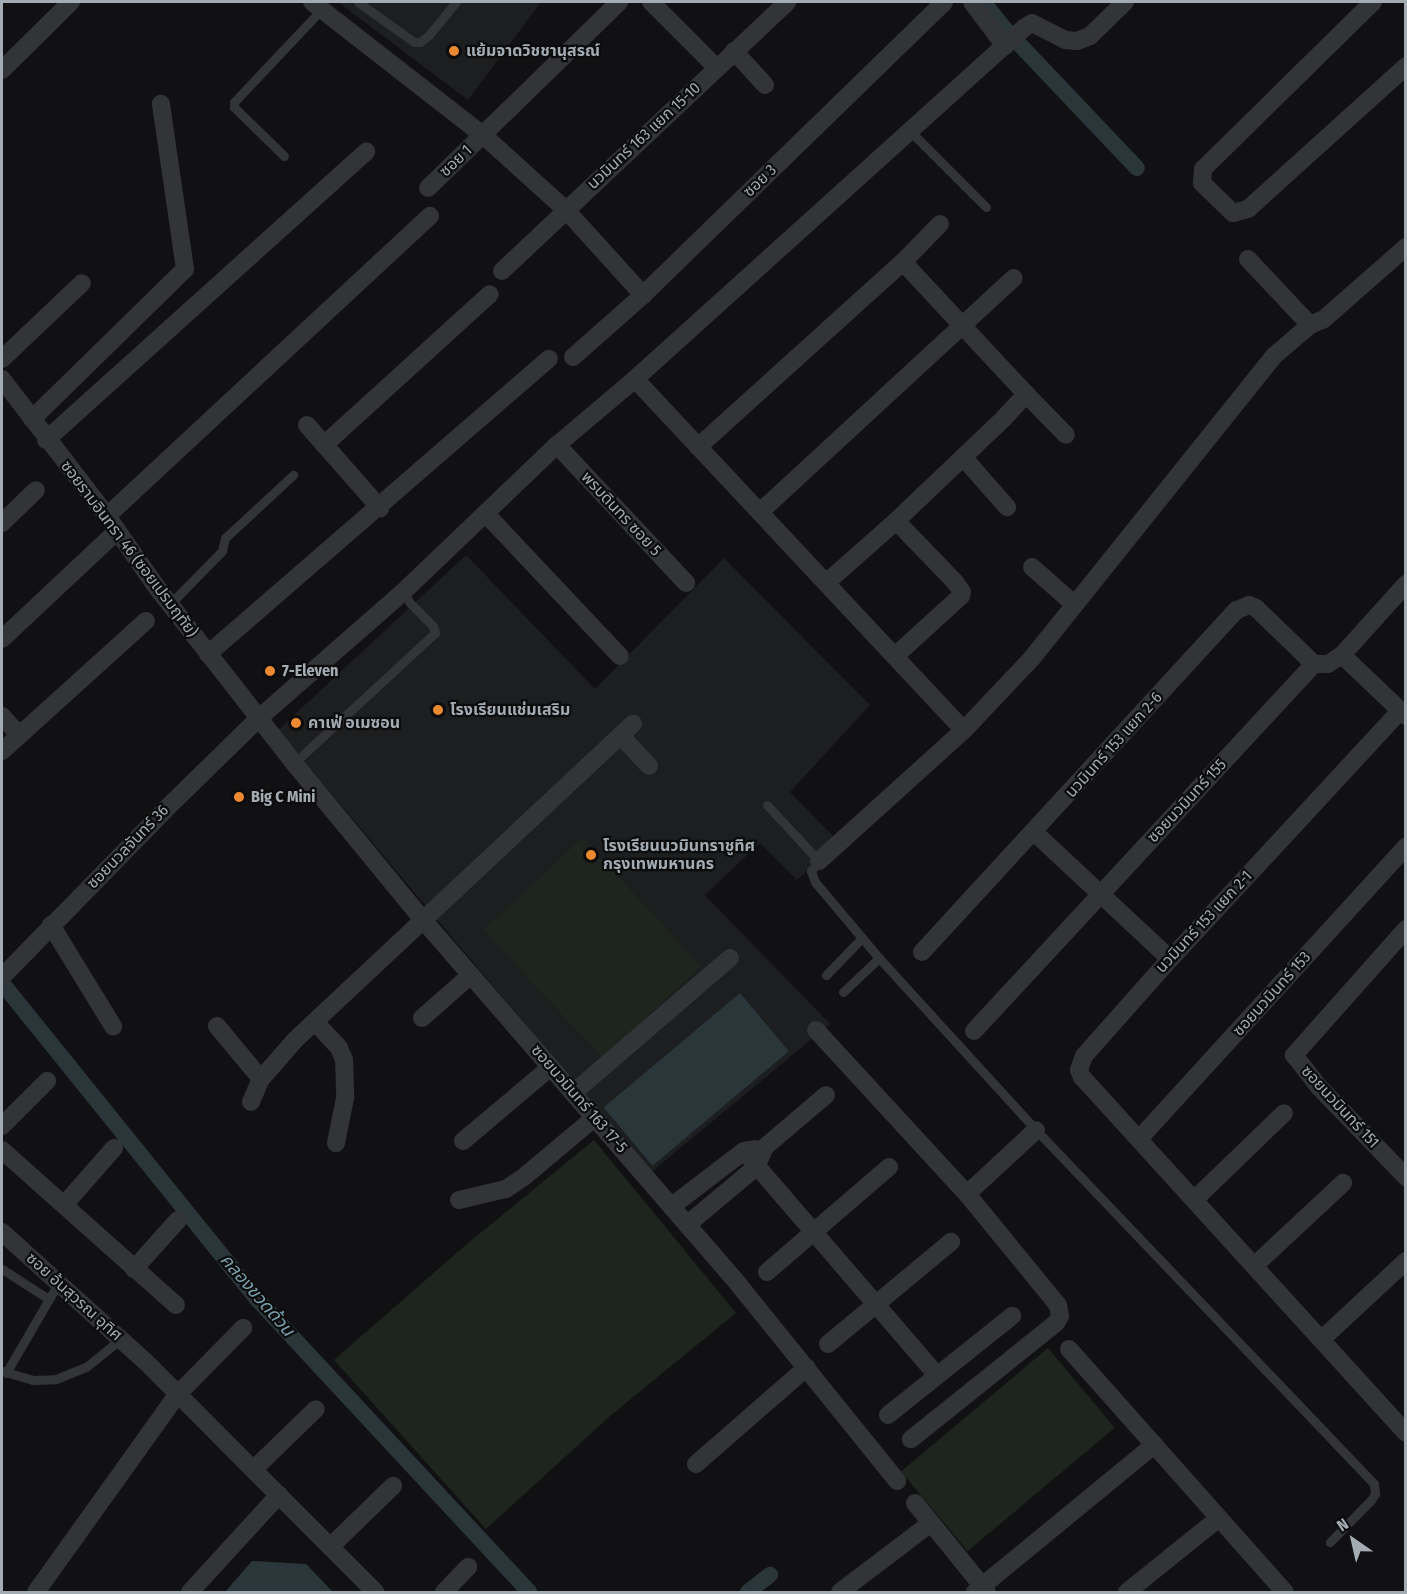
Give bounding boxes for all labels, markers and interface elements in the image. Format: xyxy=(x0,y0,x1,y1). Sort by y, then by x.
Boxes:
place label: แย้มจาดวิชชานุสรณ์ xyxy=(466,41,600,61)
marker: แย้มจาดวิชชานุสรณ์ xyxy=(447,44,461,58)
street label: นวมินทร์ 163 แยก 15-10 xyxy=(583,78,705,194)
street label: ซอย 1 xyxy=(436,141,476,181)
street label: ซอย 3 xyxy=(739,161,781,201)
street label: ซอยรามอินทรา 46 (ซอยเปรมฤทัย) xyxy=(56,457,202,641)
street label: พรบดินทร ซอย 5 xyxy=(577,468,665,560)
place label: 7-Eleven xyxy=(282,661,338,681)
marker: 7-Eleven xyxy=(263,664,277,678)
street label: นวมินทร์ 153 แยก 2-6 xyxy=(1062,688,1166,802)
place label: โรงเรียนแช่มเสริม xyxy=(450,700,570,720)
marker: โรงเรียนแช่มเสริม xyxy=(431,703,445,717)
place label: คาเฟ่ อเมซอน xyxy=(308,713,400,733)
marker: คาเฟ่ อเมซอน xyxy=(289,716,303,730)
street label: ซอยนวมินทร์ 155 xyxy=(1143,755,1231,847)
place label: Big C Mini xyxy=(251,787,315,807)
marker: Big C Mini xyxy=(232,790,246,804)
street label: ซอยนวลจันทร์ 36 xyxy=(83,801,173,893)
place label: โรงเรียนนวมินทราชูทิศ กรุงเทพมหานคร xyxy=(603,836,755,874)
marker: โรงเรียนนวมินทราชูทิศ กรุงเทพมหานคร xyxy=(584,848,598,862)
street label: นวมินทร์ 153 แยก 2-1 xyxy=(1152,867,1256,977)
street label: ซอยนวมินทร์ 153 xyxy=(1229,948,1315,1040)
street label: ซอยนวมินทร์ 163 17-5 xyxy=(527,1041,631,1157)
street label: ซอยนวมินทร์ 151 xyxy=(1297,1062,1383,1152)
street label: ซอย อ้นสุวรณ อุทิศ xyxy=(22,1249,126,1345)
water label: คลองขวดด้วน xyxy=(215,1249,299,1341)
north arrow xyxy=(1323,1510,1383,1570)
text: N xyxy=(1333,1514,1352,1535)

